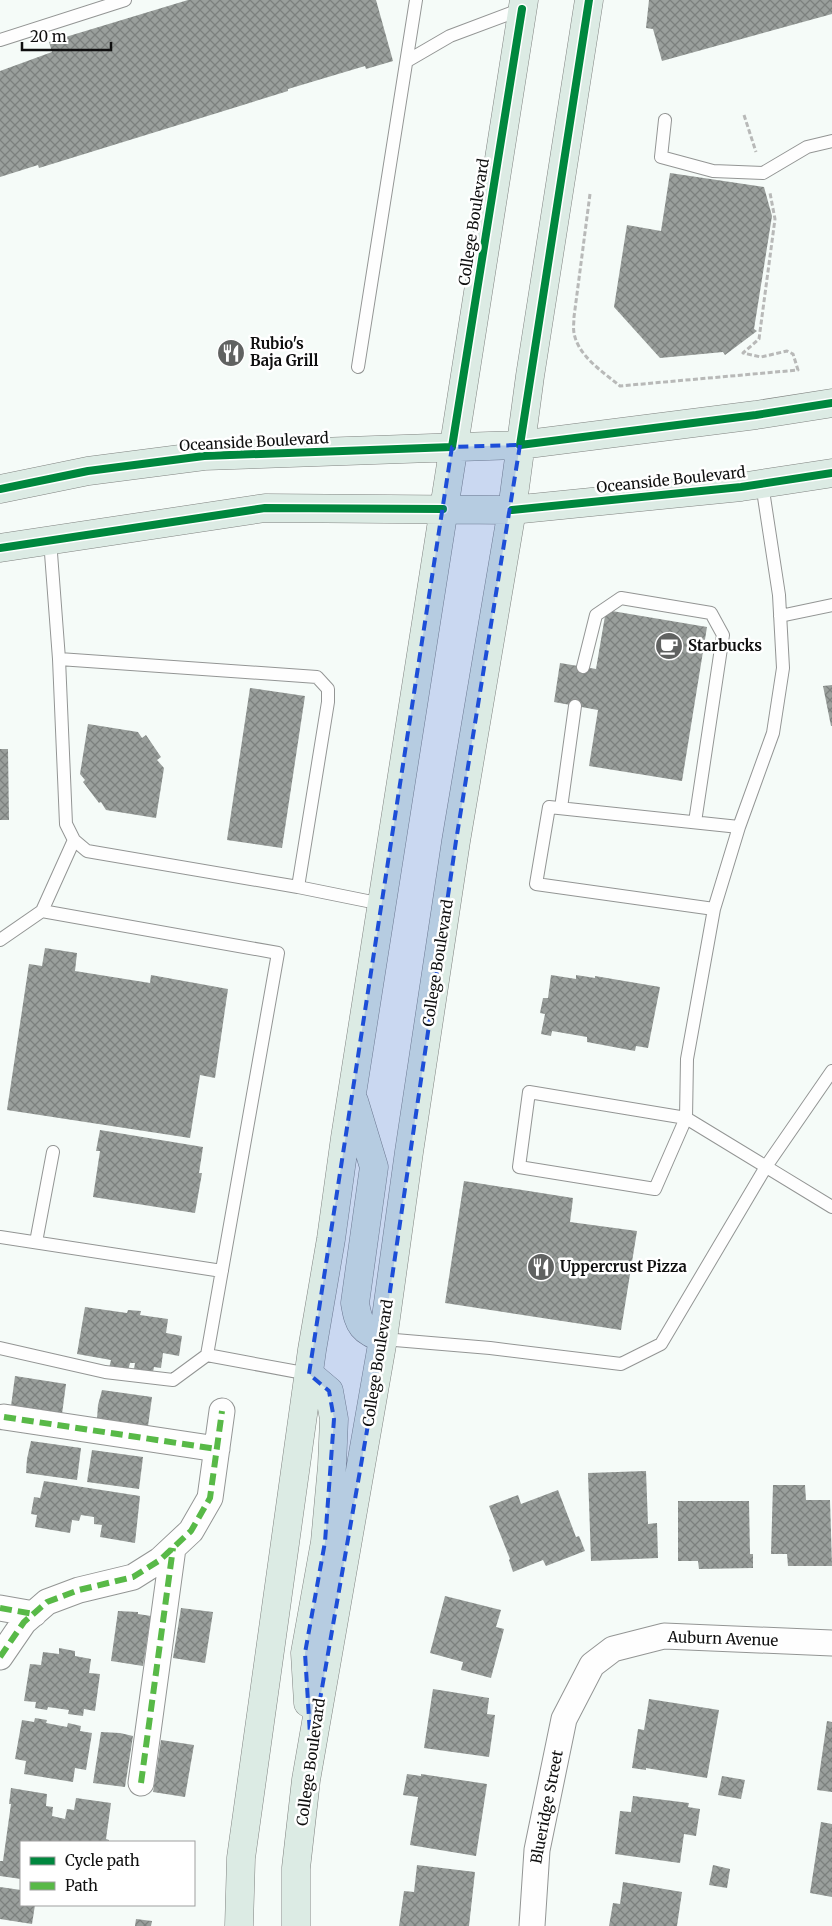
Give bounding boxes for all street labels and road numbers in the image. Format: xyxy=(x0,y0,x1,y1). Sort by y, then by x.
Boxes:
street label: College Boulevard xyxy=(454,157,493,287)
street label: Oceanside Boulevard xyxy=(179,428,329,455)
street label: Oceanside Boulevard xyxy=(595,462,746,497)
street label: College Boulevard xyxy=(418,898,457,1028)
street label: College Boulevard xyxy=(358,1298,397,1428)
street label: Auburn Avenue xyxy=(666,1627,779,1650)
street label: College Boulevard xyxy=(292,1697,329,1827)
street label: Blueridge Street xyxy=(526,1748,567,1865)

